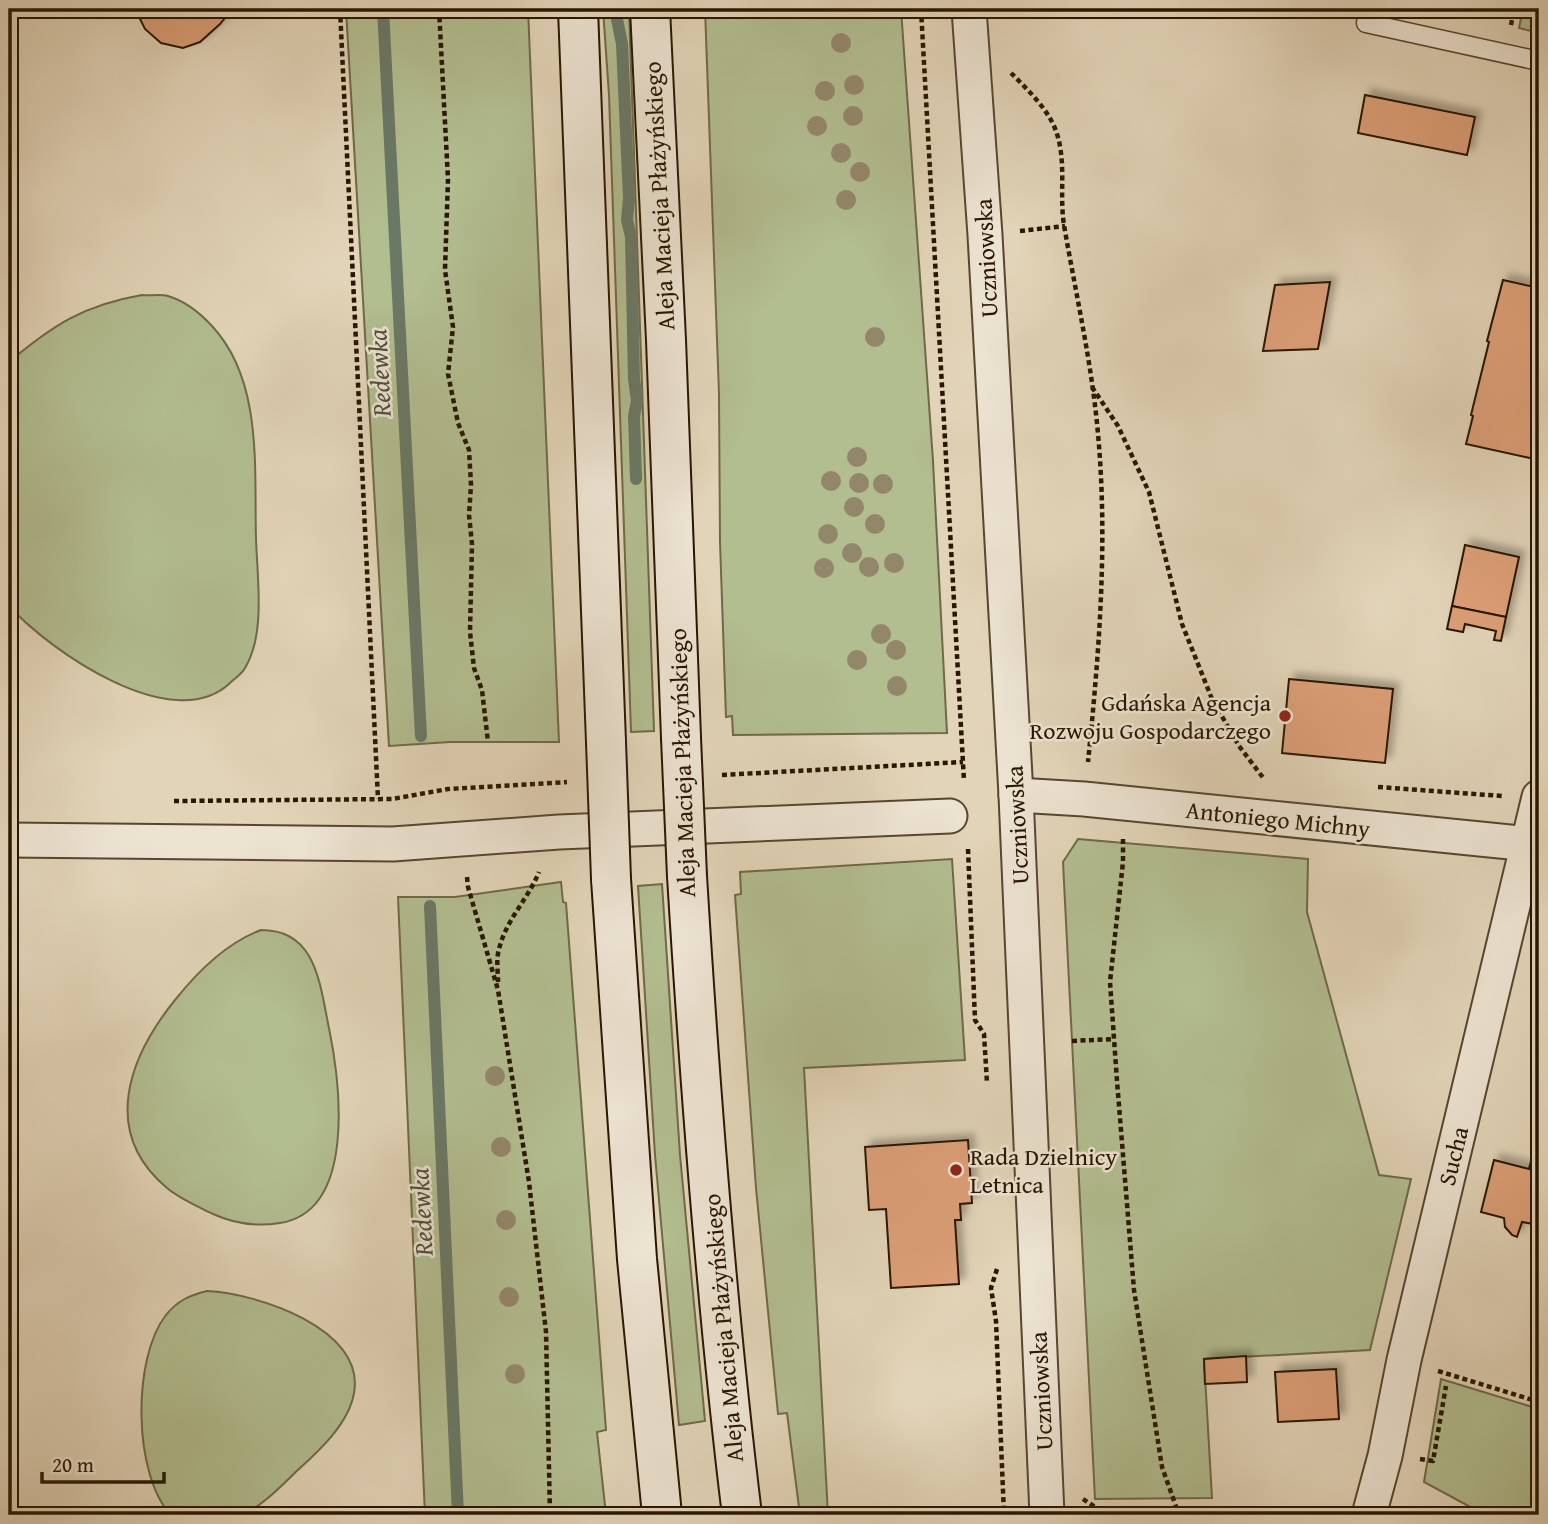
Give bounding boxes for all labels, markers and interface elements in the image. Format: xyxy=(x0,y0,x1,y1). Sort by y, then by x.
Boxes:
street label: Aleja Macieja Płażyńskiego xyxy=(634,61,684,331)
street label: Uczniowska xyxy=(965,197,1007,318)
water label: Redewka xyxy=(357,328,401,419)
street label: Aleja Macieja Płażyńskiego xyxy=(660,628,704,898)
place label: Gdańska Agencja Rozwoju Gospodarczego xyxy=(1029,685,1272,748)
marker: Gdańska Agencja Rozwoju Gospodarczego xyxy=(1277,708,1293,724)
street label: Uczniowska xyxy=(996,764,1038,885)
street label: Antoniego Michny xyxy=(1184,792,1372,846)
street label: Sucha xyxy=(1429,1122,1477,1189)
place label: Rada Dzielnicy Letnica xyxy=(970,1139,1117,1202)
marker: Rada Dzielnicy Letnica xyxy=(948,1162,964,1178)
water label: Redewka xyxy=(399,1167,443,1258)
street label: Aleja Macieja Płażyńskiego xyxy=(694,1192,752,1464)
street label: Uczniowska xyxy=(1020,1330,1062,1451)
scale bar xyxy=(42,1440,164,1484)
text: 20 m xyxy=(52,1449,94,1480)

